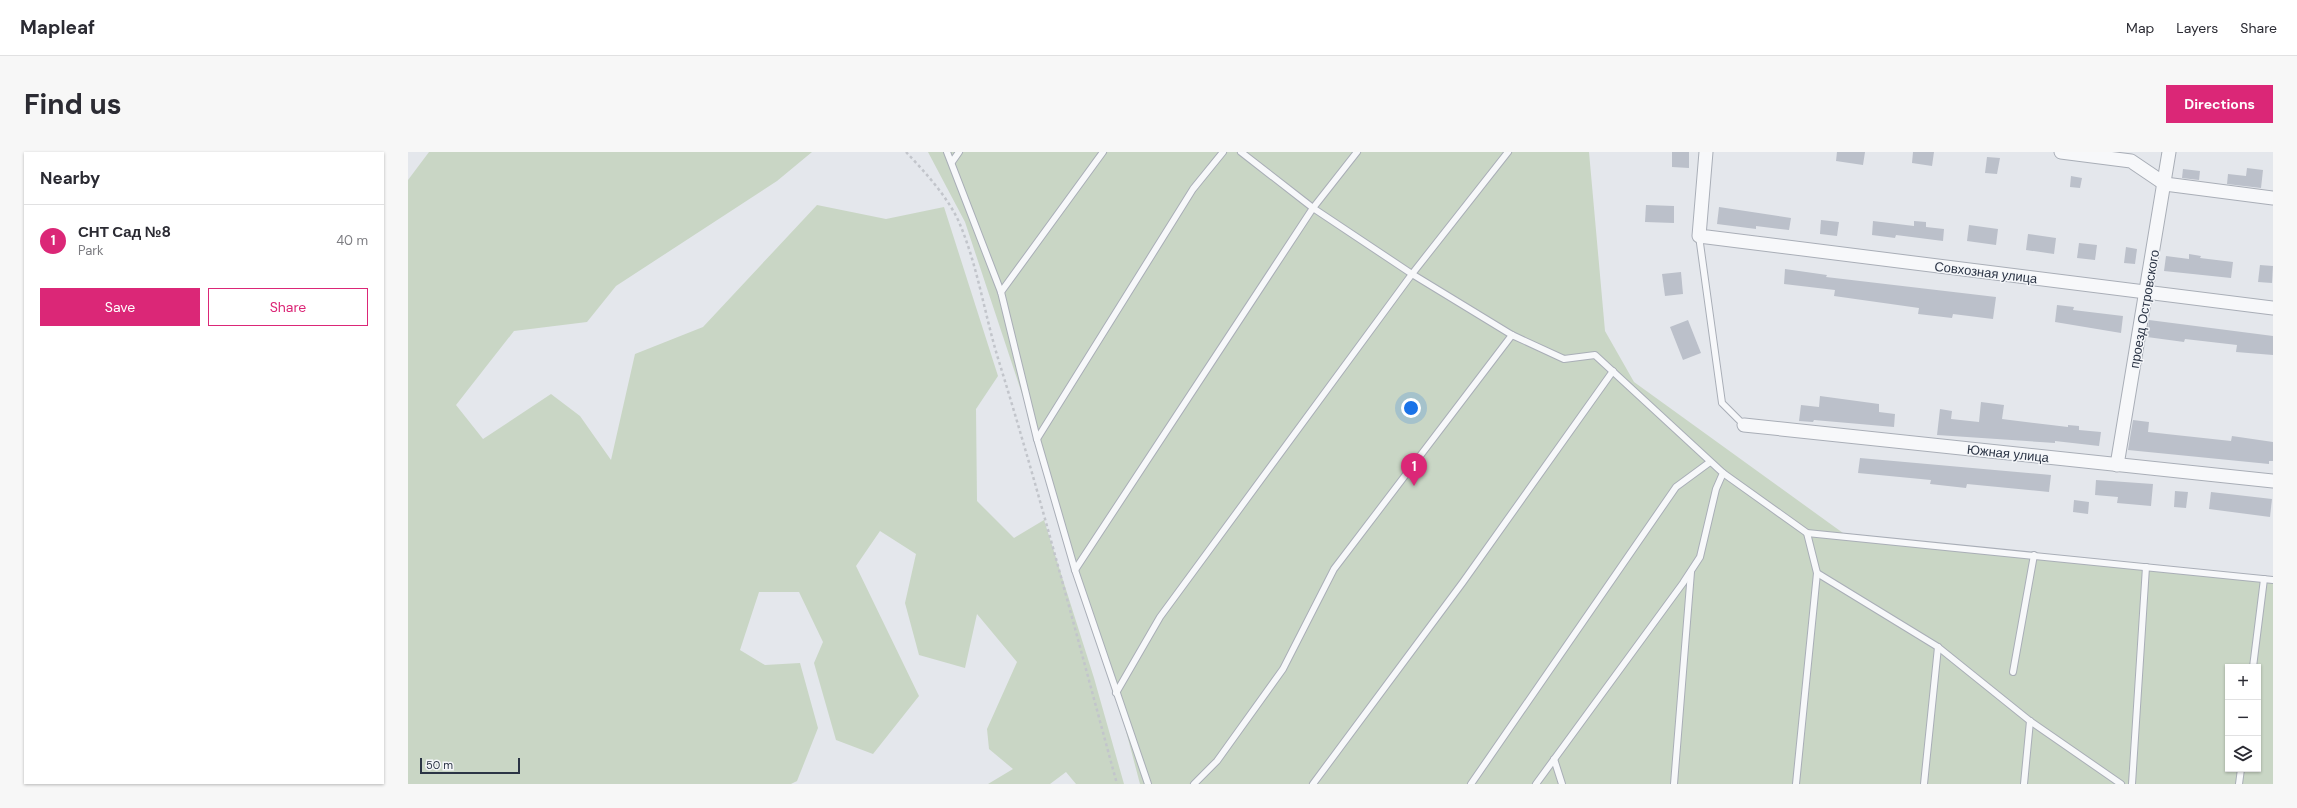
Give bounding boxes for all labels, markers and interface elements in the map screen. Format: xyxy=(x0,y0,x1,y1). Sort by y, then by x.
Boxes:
text: Mapleaf xyxy=(20,15,95,40)
text: Map xyxy=(2126,19,2154,37)
text: Layers xyxy=(2176,19,2218,37)
text: Share xyxy=(2240,19,2277,37)
button: Directions xyxy=(2166,85,2273,123)
text: Find us xyxy=(24,86,122,123)
text: Nearby xyxy=(40,167,100,189)
text: СНТ Сад №8 xyxy=(78,222,171,242)
text: 1 xyxy=(51,232,55,249)
text: 40 m xyxy=(336,232,368,249)
text: Park xyxy=(78,242,104,259)
street label: проезд Островского xyxy=(2126,248,2163,370)
street label: Совхозная улица xyxy=(1934,258,2039,287)
button: Save xyxy=(40,288,200,326)
button: Share xyxy=(208,288,368,326)
your location xyxy=(1401,398,1421,418)
street label: Южная улица xyxy=(1966,441,2051,466)
pin: 1 xyxy=(1401,453,1427,486)
map controls xyxy=(2225,664,2261,772)
button: + xyxy=(2225,664,2261,700)
button: − xyxy=(2225,700,2261,736)
button: layers xyxy=(2225,736,2261,772)
scale bar xyxy=(420,756,520,775)
text: 50 m xyxy=(426,758,453,772)

